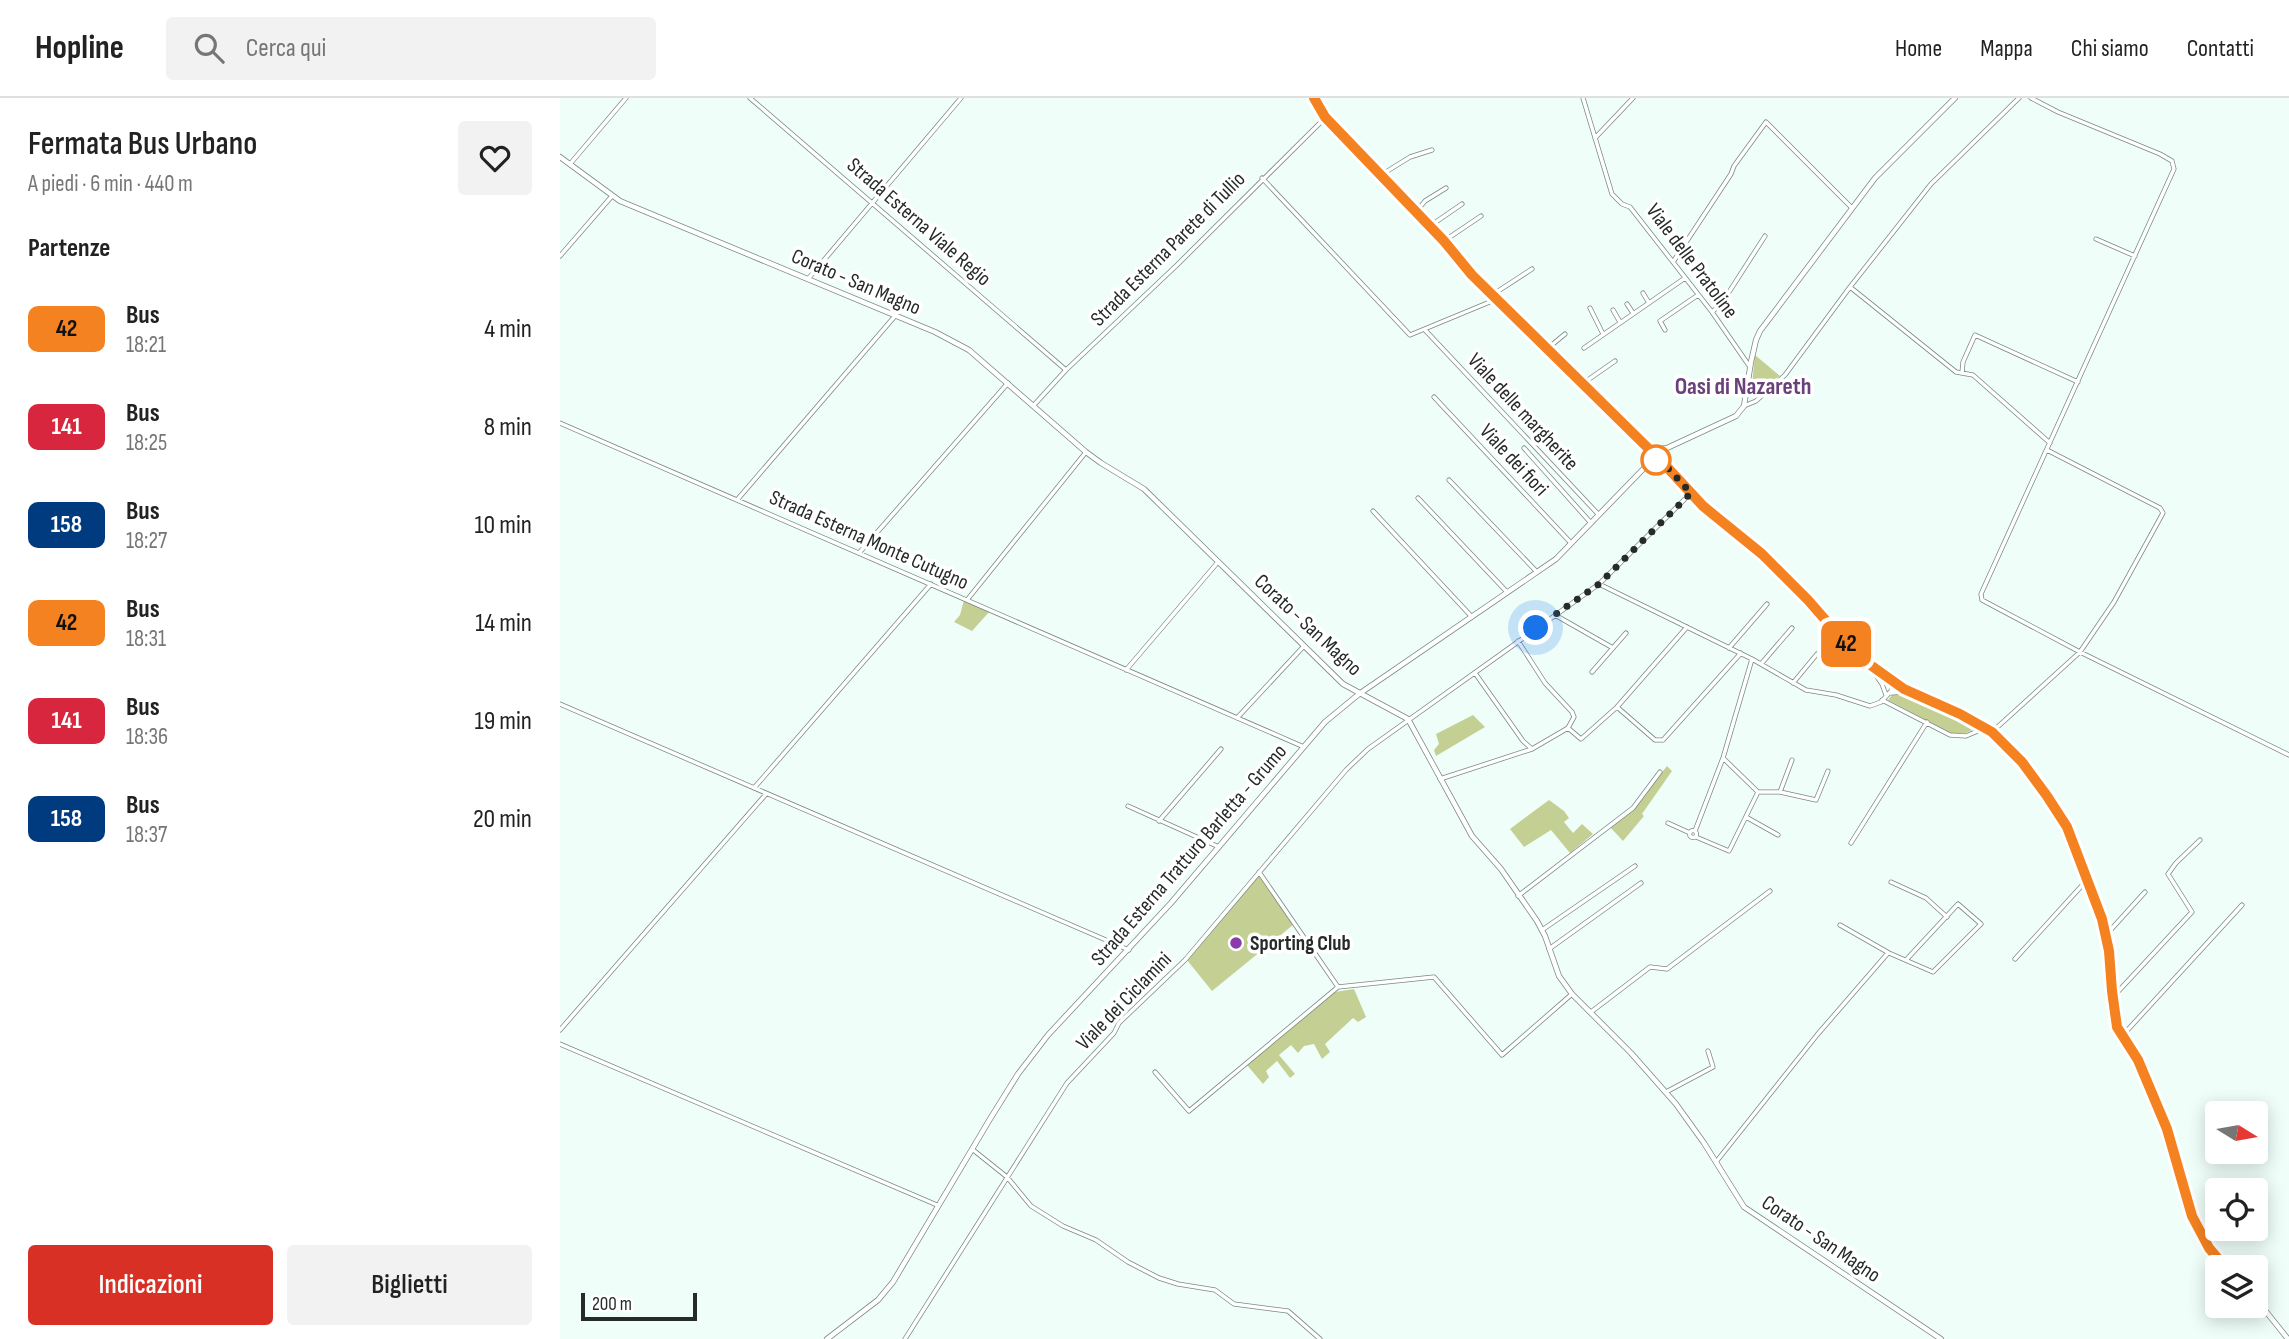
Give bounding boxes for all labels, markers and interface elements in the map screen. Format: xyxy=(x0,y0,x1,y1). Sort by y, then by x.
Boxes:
search box xyxy=(166,17,656,80)
text: Hopline xyxy=(35,28,124,68)
icon: search xyxy=(190,29,228,67)
text: Cerca qui xyxy=(246,33,326,64)
text: Home xyxy=(1895,34,1942,63)
text: Mappa xyxy=(1980,34,2033,63)
text: Chi siamo xyxy=(2071,34,2149,63)
text: Contatti xyxy=(2187,34,2254,63)
button: heart xyxy=(458,121,532,195)
text: Fermata Bus Urbano xyxy=(28,124,257,164)
street label: Strada Esterna Viale Regio xyxy=(842,153,996,291)
street label: Strada Esterna Parete di Tullio xyxy=(1086,167,1250,331)
text: A piedi · 6 min · 440 m xyxy=(28,170,193,198)
street label: Viale delle Pratoline xyxy=(1641,199,1743,323)
text: Partenze xyxy=(28,233,110,264)
street label: Corato - San Magno xyxy=(788,244,924,320)
text: Bus xyxy=(126,300,160,331)
text: 42 xyxy=(56,314,77,343)
text: 4 min xyxy=(484,314,532,345)
text: 18:21 xyxy=(126,331,166,359)
street label: Viale delle margherite xyxy=(1462,348,1584,476)
district label: Oasi di Nazareth xyxy=(1675,372,1811,401)
text: Bus xyxy=(126,398,160,429)
text: 141 xyxy=(51,412,82,441)
text: 8 min xyxy=(484,412,532,443)
street label: Viale dei fiori xyxy=(1474,419,1554,501)
text: 18:25 xyxy=(126,429,167,457)
unlabelled marker xyxy=(1641,445,1671,475)
street label: Strada Esterna Monte Cutugno xyxy=(766,485,972,595)
text: Bus xyxy=(126,496,160,527)
text: 158 xyxy=(51,510,82,539)
text: 10 min xyxy=(475,510,532,541)
text: 18:27 xyxy=(126,527,167,555)
street label: Corato - San Magno xyxy=(1249,569,1367,681)
text: Bus xyxy=(126,594,160,625)
text: 42 xyxy=(56,608,77,637)
text: 14 min xyxy=(475,608,532,639)
your location xyxy=(1518,610,1553,645)
line badge: 42 xyxy=(1814,621,1878,667)
text: 18:31 xyxy=(126,625,166,653)
text: 42 xyxy=(1835,629,1857,658)
text: Bus xyxy=(126,692,160,723)
text: 141 xyxy=(51,706,82,735)
text: 19 min xyxy=(475,706,532,737)
text: 18:36 xyxy=(126,723,168,751)
street label: Strada Esterna Tratturo Barletta - Grumo xyxy=(1086,739,1292,971)
text: Bus xyxy=(126,790,160,821)
text: 158 xyxy=(51,804,82,833)
text: 20 min xyxy=(473,804,532,835)
text: 18:37 xyxy=(126,821,167,849)
place label: Sporting Club xyxy=(1250,931,1351,956)
marker: Sporting Club xyxy=(1228,935,1244,951)
street label: Viale dei Ciclamini xyxy=(1071,947,1177,1055)
north arrow xyxy=(2205,1101,2268,1164)
map controls xyxy=(2205,1101,2268,1318)
button: locate xyxy=(2205,1178,2268,1241)
street label: Corato - San Magno xyxy=(1757,1190,1885,1288)
button: Indicazioni xyxy=(28,1245,273,1325)
button: Biglietti xyxy=(287,1245,532,1325)
button: layers xyxy=(2205,1255,2268,1318)
scale bar xyxy=(581,1290,696,1322)
text: 200 m xyxy=(592,1293,632,1316)

